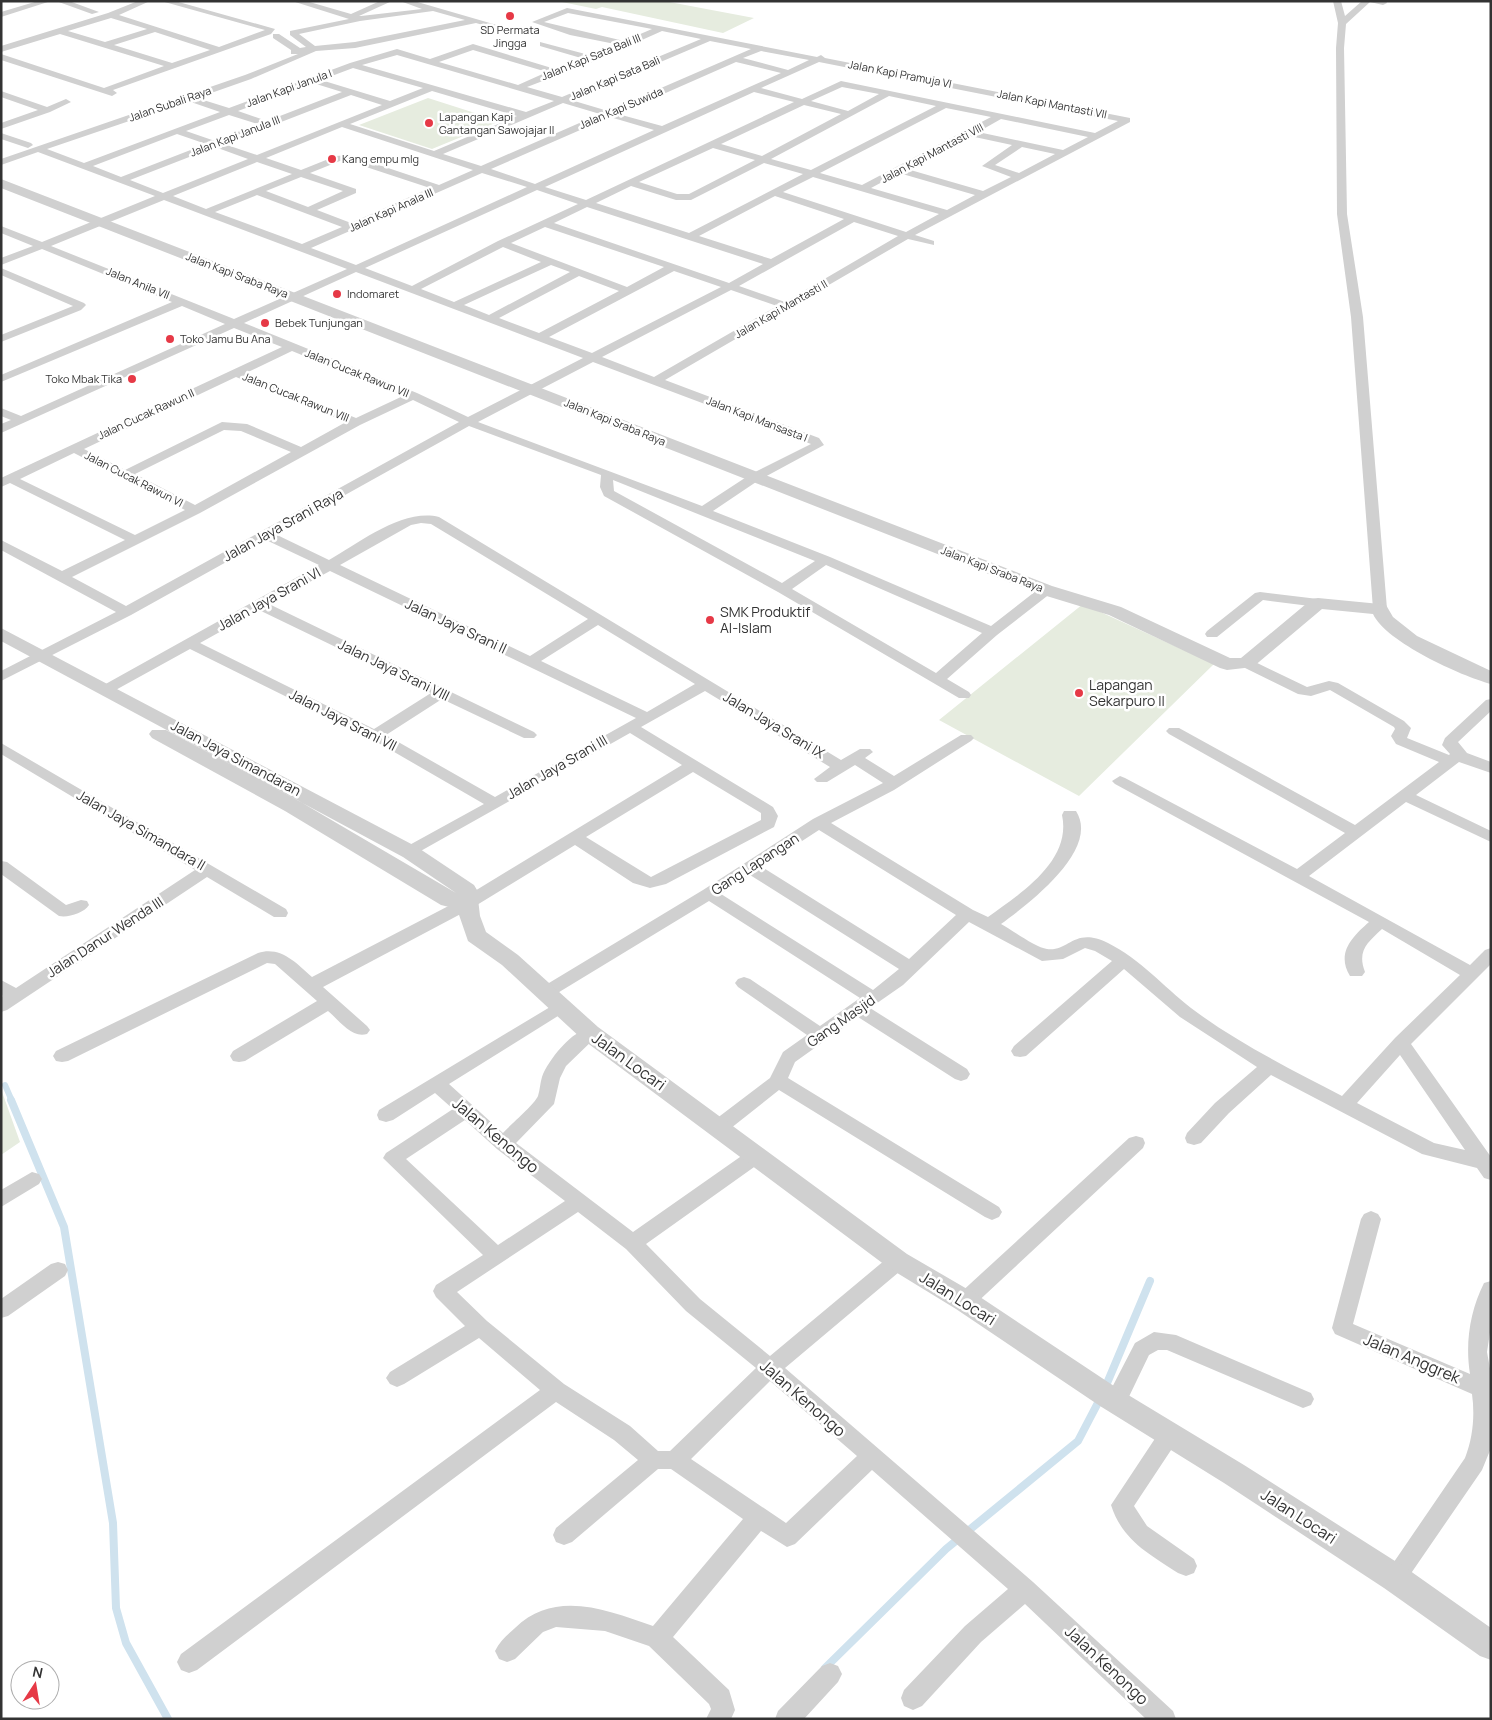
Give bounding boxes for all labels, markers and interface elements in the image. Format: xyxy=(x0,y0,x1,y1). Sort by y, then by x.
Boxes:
marker: SD Permata Jingga xyxy=(504,10,516,22)
place label: SD Permata Jingga xyxy=(480,22,540,50)
street label: Jalan Kapi Sata Bali III xyxy=(539,31,643,83)
street label: Jalan Kapi Sata Bali xyxy=(568,53,662,103)
street label: Jalan Kapi Pramuja VI xyxy=(847,56,953,91)
street label: Jalan Kapi Janula I xyxy=(244,65,334,110)
street label: Jalan Subali Raya xyxy=(127,82,213,125)
street label: Jalan Kapi Suwida xyxy=(577,83,665,132)
street label: Jalan Kapi Mantasti VII xyxy=(996,85,1108,122)
place label: Lapangan Kapi Gantangan Sawojajar II xyxy=(439,109,554,137)
street label: Jalan Kapi Janula III xyxy=(188,111,282,160)
marker: Lapangan Kapi Gantangan Sawojajar II xyxy=(423,117,435,129)
street label: Jalan Kapi Mantasti VIII xyxy=(878,119,986,186)
place label: Kang empu mlg xyxy=(342,151,419,166)
marker: Kang empu mlg xyxy=(326,153,338,165)
street label: Jalan Kapi Anala III xyxy=(346,184,435,235)
street label: Jalan Kapi Sraba Raya xyxy=(184,248,290,301)
street label: Jalan Anila VII xyxy=(104,263,172,302)
street label: Jalan Kapi Mantasti II xyxy=(732,276,830,341)
place label: Indomaret xyxy=(347,286,399,301)
marker: Indomaret xyxy=(331,288,343,300)
place label: Bebek Tunjungan xyxy=(275,315,363,330)
marker: Bebek Tunjungan xyxy=(259,317,271,329)
place label: Toko Jamu Bu Ana xyxy=(180,331,271,346)
marker: Toko Jamu Bu Ana xyxy=(164,333,176,345)
street label: Jalan Cucak Rawun VII xyxy=(303,345,412,400)
street label: Jalan Cucak Rawun VIII xyxy=(241,368,352,425)
place label: Toko Mbak Tika xyxy=(46,371,122,386)
marker: Toko Mbak Tika xyxy=(126,373,138,385)
street label: Jalan Cucak Rawun II xyxy=(95,385,196,442)
street label: Jalan Kapi Mansasta I xyxy=(704,392,810,445)
street label: Jalan Kapi Sraba Raya xyxy=(562,394,668,449)
street label: Jalan Cucak Rawun VI xyxy=(82,447,186,510)
street label: Jalan Jaya Srani Raya xyxy=(219,484,346,565)
street label: Jalan Kapi Sraba Raya xyxy=(939,542,1045,595)
street label: Jalan Jaya Srani VI xyxy=(214,562,324,635)
street label: Jalan Jaya Srani II xyxy=(402,594,510,657)
place label: SMK Produktif Al-Islam xyxy=(720,602,810,637)
marker: SMK Produktif Al-Islam xyxy=(704,614,716,626)
street label: Jalan Jaya Srani VIII xyxy=(335,634,453,705)
place label: Lapangan Sekarpuro II xyxy=(1089,675,1165,710)
street label: Jalan Jaya Srani VII xyxy=(286,684,400,755)
street label: Jalan Jaya Srani IX xyxy=(720,687,829,763)
marker: Lapangan Sekarpuro II xyxy=(1073,687,1085,699)
street label: Jalan Jaya Simandaran xyxy=(168,715,305,800)
street label: Jalan Jaya Srani III xyxy=(503,730,611,803)
street label: Jalan Jaya Simandara II xyxy=(73,785,209,874)
street label: Gang Lapangan xyxy=(707,828,802,899)
street label: Jalan Danur Wenda III xyxy=(43,892,167,981)
street label: Gang Masjid xyxy=(803,990,879,1051)
street label: Jalan Locari xyxy=(588,1027,670,1095)
street label: Jalan Kenongo xyxy=(448,1092,544,1178)
street label: Jalan Locari xyxy=(916,1266,1000,1330)
street label: Jalan Anggrek xyxy=(1360,1328,1465,1389)
street label: Jalan Kenongo xyxy=(755,1355,851,1441)
street label: Jalan Locari xyxy=(1257,1483,1341,1549)
street label: Jalan Kenongo xyxy=(1060,1620,1154,1710)
north arrow xyxy=(10,1660,60,1710)
text: N xyxy=(31,1661,45,1682)

